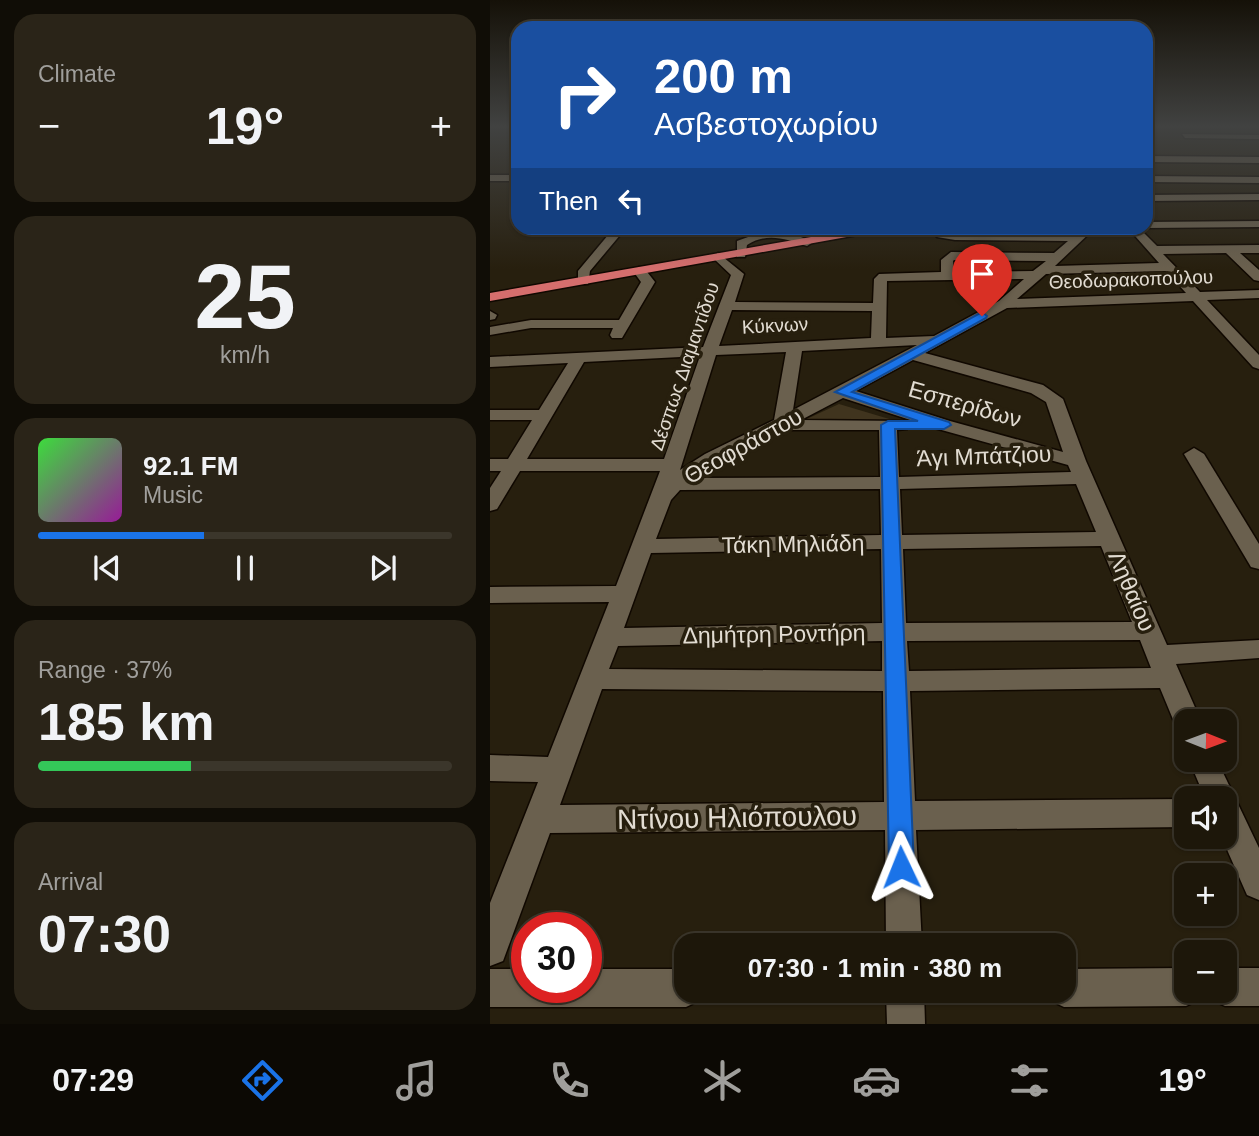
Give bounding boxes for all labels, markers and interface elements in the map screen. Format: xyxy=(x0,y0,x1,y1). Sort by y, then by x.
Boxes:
icon: right xyxy=(539,49,630,140)
text: 200 m xyxy=(654,49,793,103)
text: Climate xyxy=(38,61,116,87)
text: 19° xyxy=(206,97,284,155)
text: − xyxy=(38,105,60,147)
text: + xyxy=(430,105,452,147)
text: Ασβεστοχωρίου xyxy=(654,106,878,142)
icon: left xyxy=(612,182,650,220)
text: Then xyxy=(539,186,598,216)
pin xyxy=(952,244,1012,316)
text: 25 xyxy=(194,246,296,347)
icon: arrive xyxy=(963,255,1001,293)
street label: Θεοδωρακοπούλου xyxy=(1048,266,1214,293)
street label: Δέσπως Διαμαντίδου xyxy=(646,279,723,453)
street label: Κύκνων xyxy=(741,313,809,338)
text: km/h xyxy=(220,342,270,368)
street label: Εσπερίδων xyxy=(906,375,1024,433)
street label: Θεοφράστου xyxy=(680,403,806,489)
street label: Άγι Μπάτζιου xyxy=(916,441,1052,471)
text: 92.1 FM xyxy=(143,451,238,481)
text: Music xyxy=(143,482,203,508)
street label: Τάκη Μηλιάδη xyxy=(721,530,865,558)
street label: Ληθαίου xyxy=(1103,547,1161,635)
icon: previous xyxy=(88,549,126,587)
icon: pause xyxy=(226,549,264,587)
icon: next xyxy=(364,549,402,587)
street label: Δημήτρη Ροντήρη xyxy=(682,619,866,649)
text: Range · 37% xyxy=(38,657,172,683)
text: 185 km xyxy=(38,693,214,751)
north arrow xyxy=(1174,709,1237,772)
map controls xyxy=(1174,709,1237,1003)
button: sound xyxy=(1174,786,1237,849)
street label: Ντίνου Ηλιόπουλου xyxy=(617,800,857,835)
position arrow xyxy=(864,830,938,904)
button: + xyxy=(1174,863,1237,926)
text: Arrival xyxy=(38,869,103,895)
text: 07:30 xyxy=(38,905,171,963)
speed limit sign: 30 xyxy=(511,912,602,1003)
button: − xyxy=(1174,940,1237,1003)
text: 07:30 · 1 min · 380 m xyxy=(748,953,1002,983)
icon: directions xyxy=(238,1056,287,1105)
icon: music xyxy=(392,1056,441,1105)
icon: phone xyxy=(545,1056,594,1105)
icon: climate xyxy=(698,1056,747,1105)
icon: car xyxy=(852,1056,901,1105)
icon: filters xyxy=(1005,1056,1054,1105)
text: 07:29 xyxy=(52,1062,134,1098)
text: 19° xyxy=(1158,1062,1207,1098)

